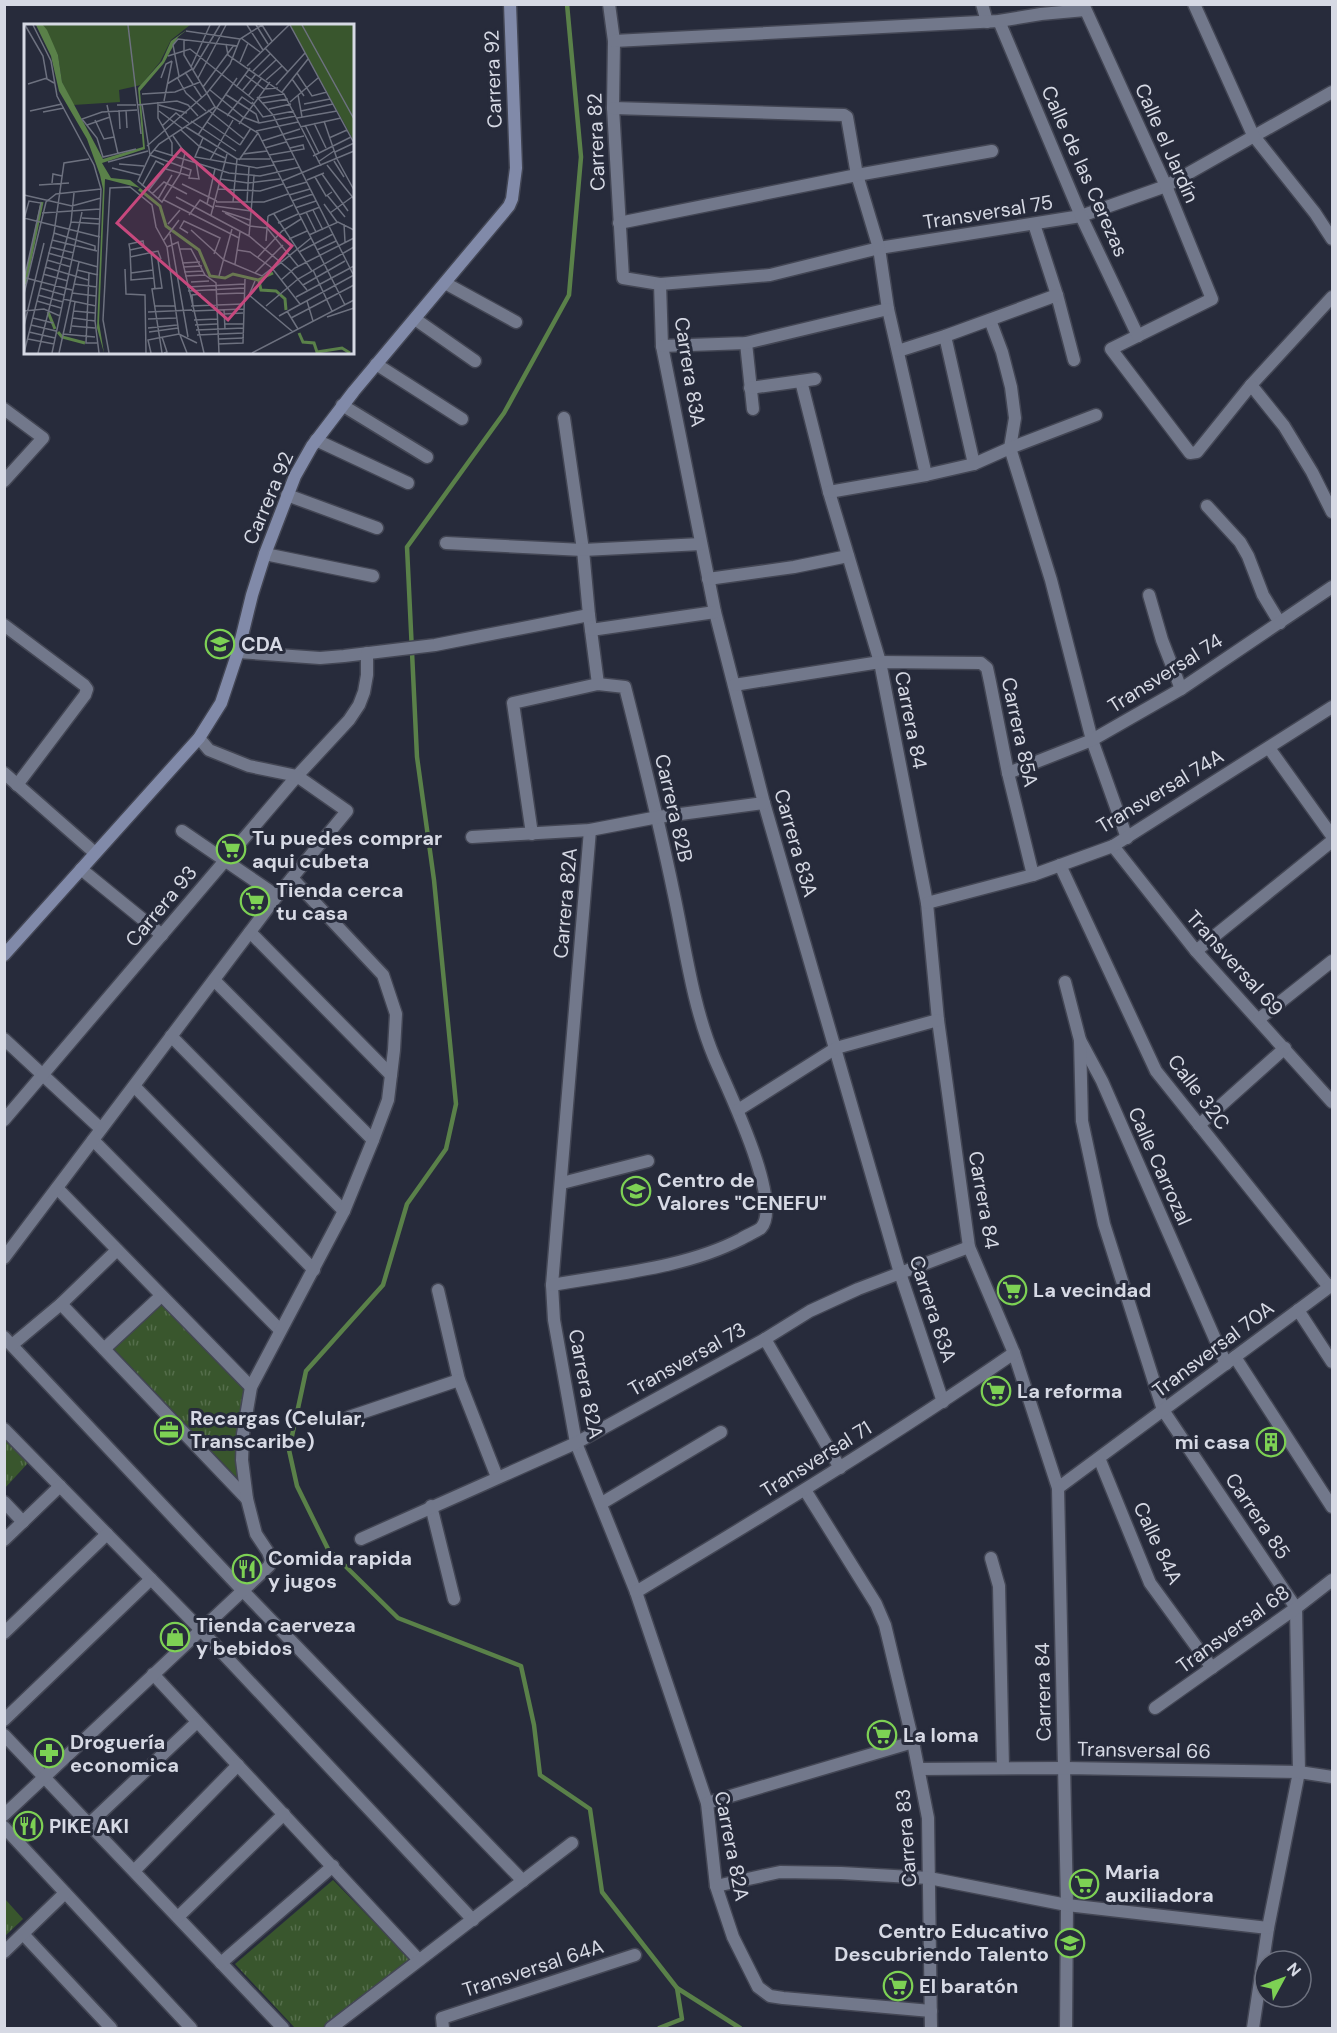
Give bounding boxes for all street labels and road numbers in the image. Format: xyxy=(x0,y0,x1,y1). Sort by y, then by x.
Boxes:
street label: Carrera 92 xyxy=(478,29,508,129)
street label: Calle el Jardín xyxy=(1129,79,1205,207)
street label: Calle de las Cerezas xyxy=(1036,81,1134,261)
street label: Carrera 82 xyxy=(581,93,611,191)
street label: Transversal 75 xyxy=(921,189,1055,235)
street label: Carrera 83A xyxy=(668,315,712,429)
street label: Carrera 92 xyxy=(237,448,299,548)
street label: Transversal 74 xyxy=(1103,627,1227,719)
street label: Carrera 84 xyxy=(889,669,933,771)
street label: Carrera 85A xyxy=(996,675,1044,789)
street label: Transversal 74A xyxy=(1092,743,1228,839)
street label: Carrera 82B xyxy=(649,751,699,865)
street label: Carrera 83A xyxy=(768,786,824,900)
street label: Carrera 82A xyxy=(547,846,583,960)
street label: Carrera 93 xyxy=(119,860,203,952)
street label: Transversal 69 xyxy=(1181,905,1289,1021)
street label: Calle 32C xyxy=(1162,1049,1236,1135)
street label: Calle Carrozal xyxy=(1122,1103,1198,1229)
street label: Carrera 84 xyxy=(963,1149,1005,1251)
street label: Carrera 83A xyxy=(903,1252,963,1366)
street label: Transversal 70A xyxy=(1147,1295,1279,1403)
street label: Transversal 73 xyxy=(623,1316,751,1402)
street label: Carrera 82A xyxy=(563,1327,609,1441)
street label: Transversal 71 xyxy=(756,1415,876,1503)
street label: Carrera 85 xyxy=(1220,1468,1296,1564)
street label: Calle 84A xyxy=(1128,1497,1188,1589)
street label: Transversal 68 xyxy=(1171,1579,1295,1679)
street label: Carrera 84 xyxy=(1029,1642,1057,1742)
street label: Transversal 66 xyxy=(1077,1736,1211,1764)
street label: Carrera 83 xyxy=(890,1788,922,1888)
street label: Carrera 82A xyxy=(709,1789,755,1903)
street label: Transversal 64A xyxy=(459,1933,607,2003)

